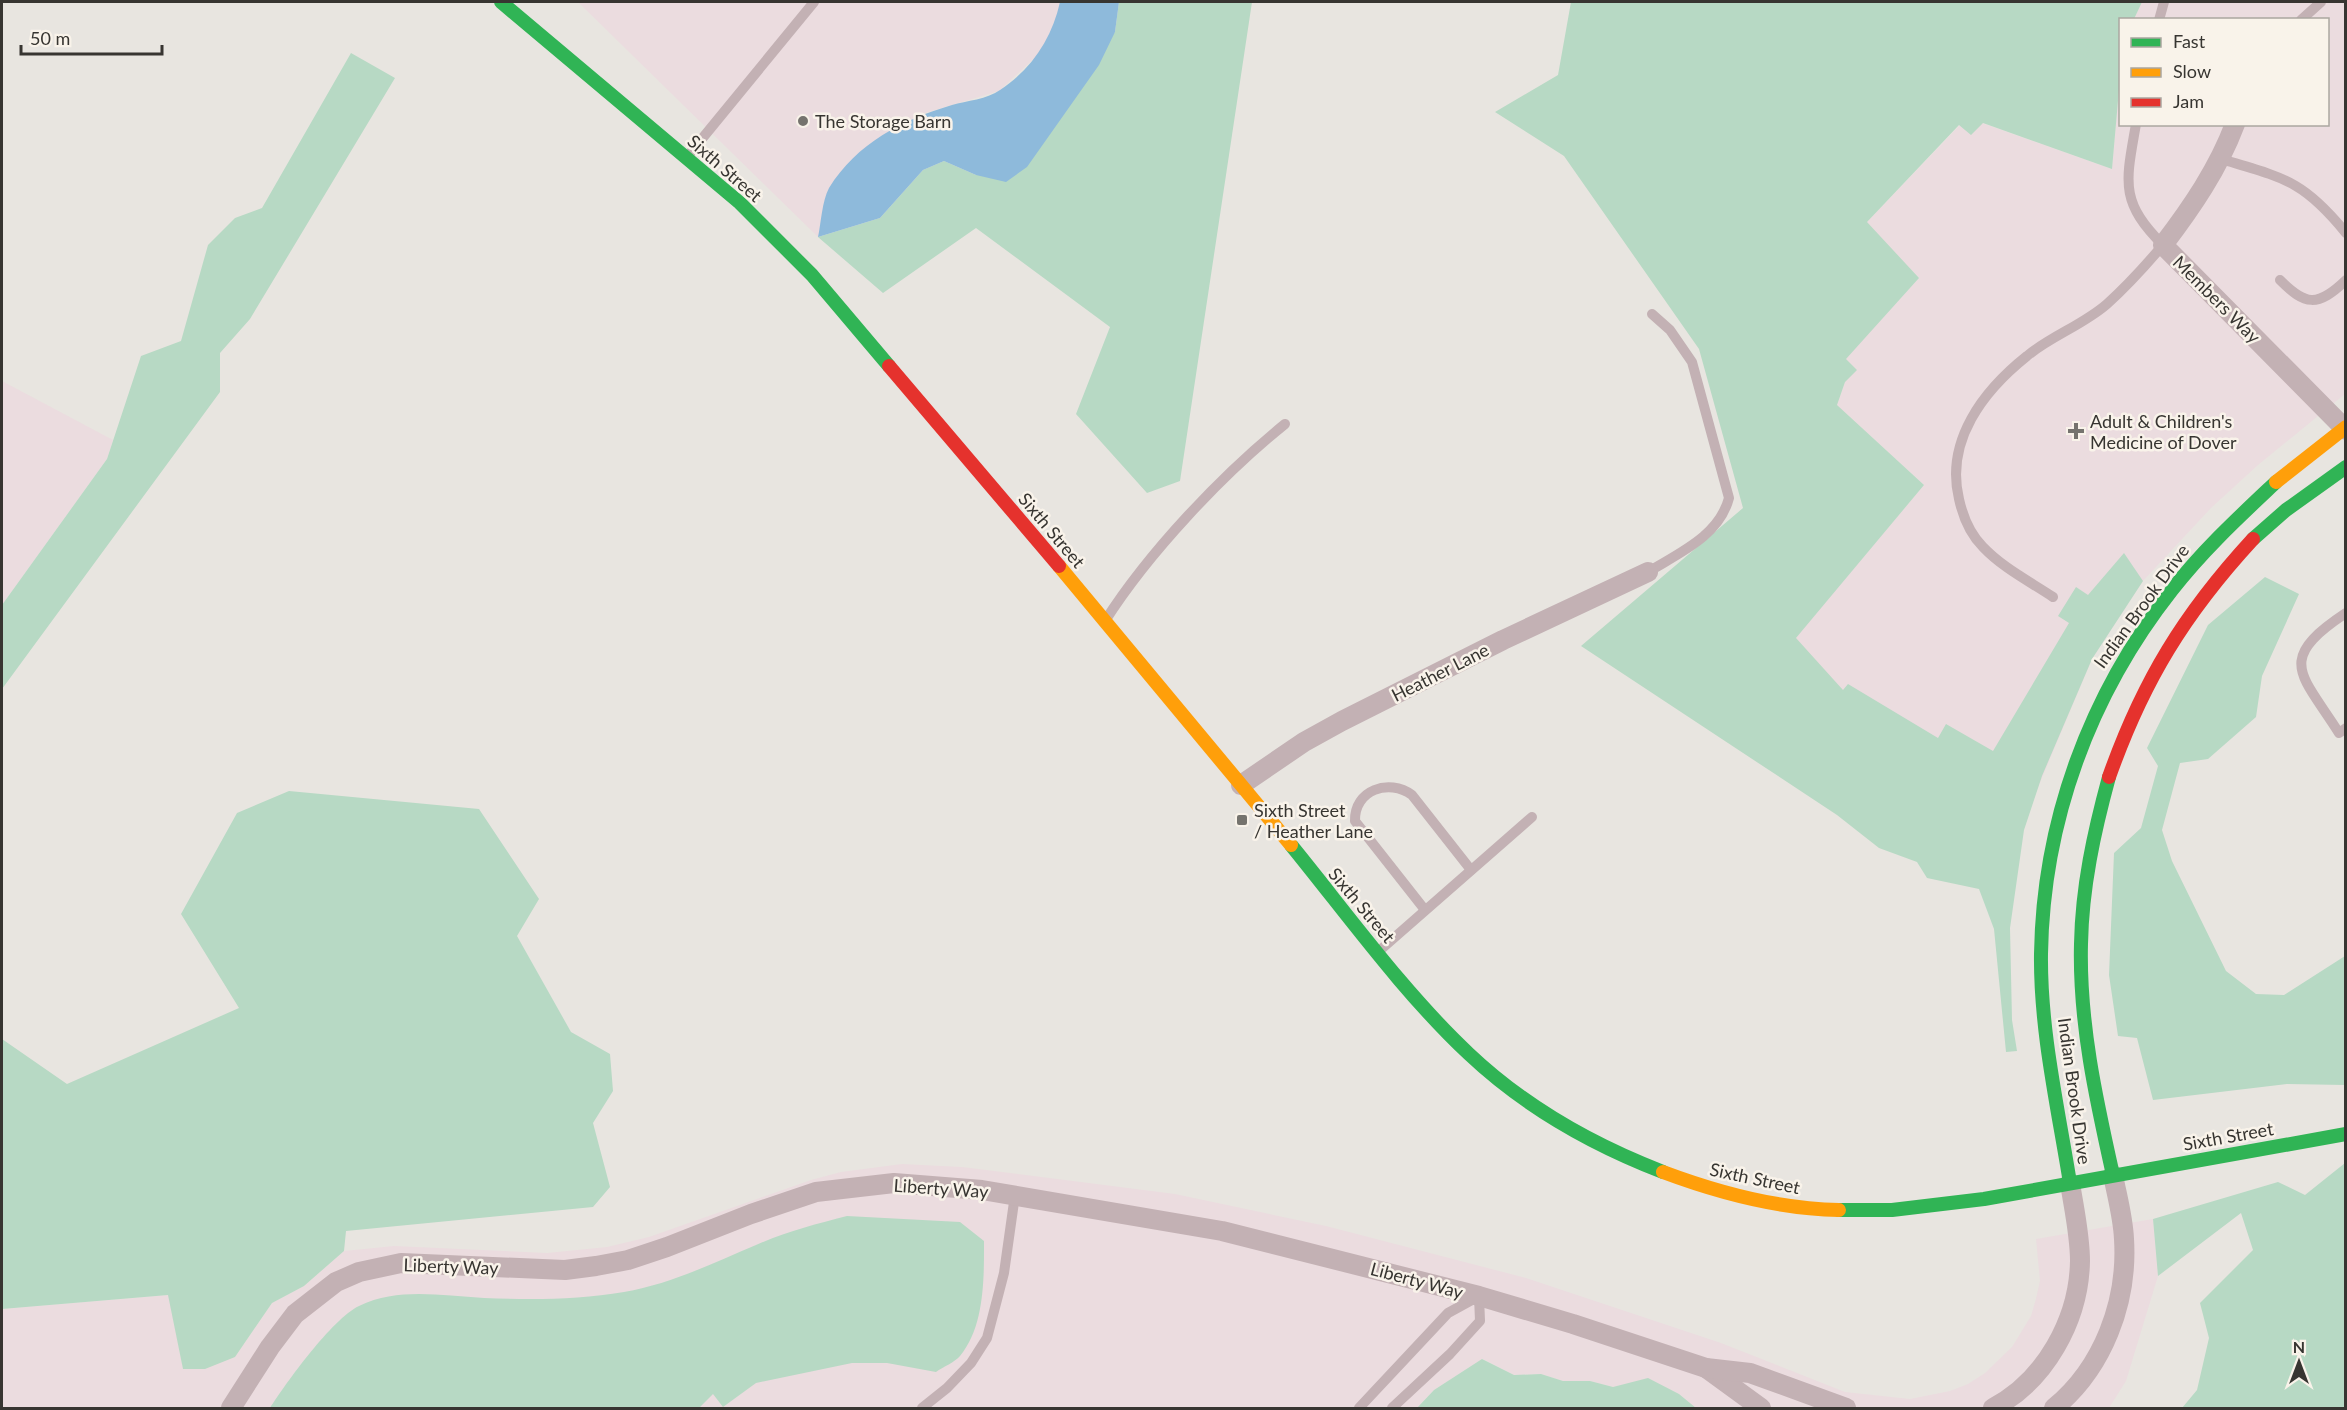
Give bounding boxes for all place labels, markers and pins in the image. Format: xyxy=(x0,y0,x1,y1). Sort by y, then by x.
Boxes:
place label: The Storage Barn xyxy=(815,110,951,132)
marker: The Storage Barn xyxy=(796,114,810,128)
place label: Adult & Children's Medicine of Dover xyxy=(2090,410,2237,453)
marker: Adult & Children's Medicine of Dover xyxy=(2067,422,2085,440)
place label: Sixth Street / Heather Lane xyxy=(1254,799,1373,842)
marker: Sixth Street / Heather Lane xyxy=(1235,813,1249,827)

